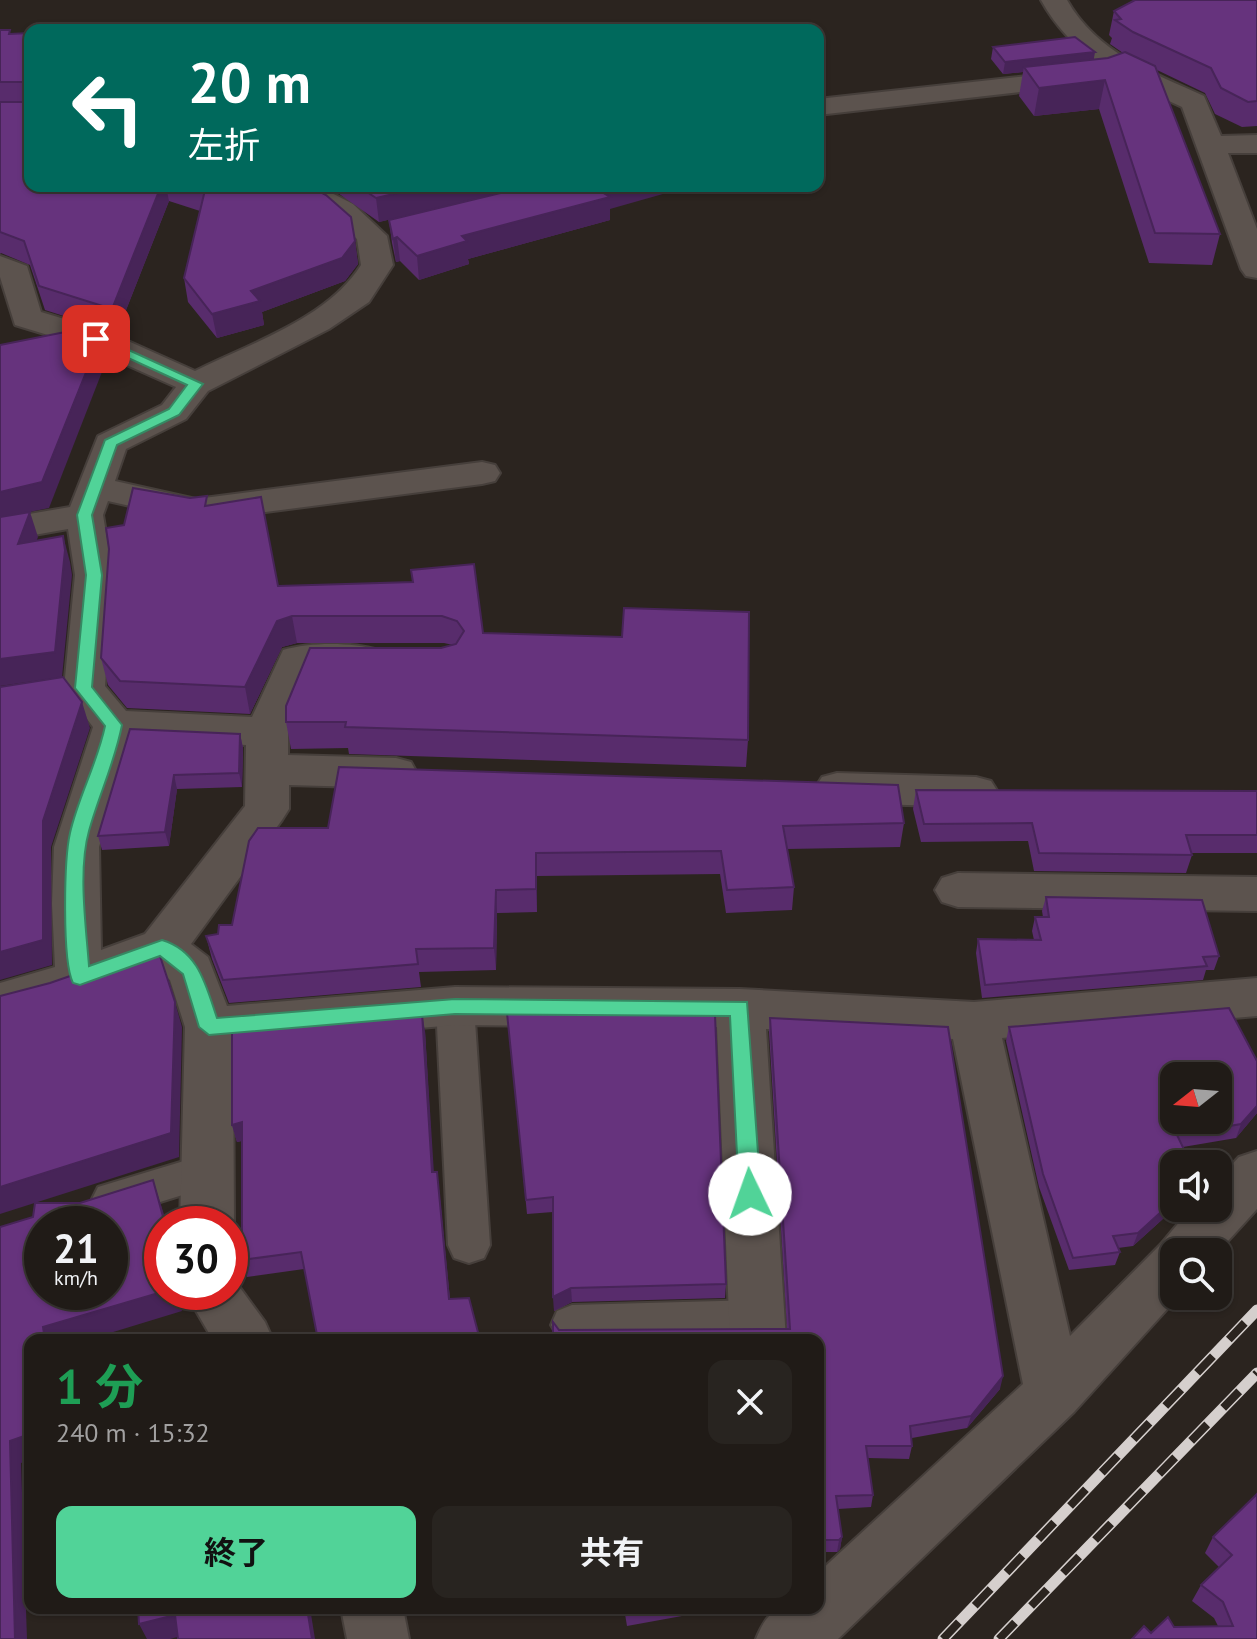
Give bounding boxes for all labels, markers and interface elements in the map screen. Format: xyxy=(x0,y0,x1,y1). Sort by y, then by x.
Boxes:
text: 20 m xyxy=(188,46,311,118)
icon: left xyxy=(56,56,160,160)
text: 左折 xyxy=(188,121,260,168)
pin xyxy=(62,305,130,373)
icon: arrive xyxy=(74,317,118,361)
north arrow xyxy=(1160,1062,1232,1134)
map controls xyxy=(1160,1062,1232,1310)
button: sound xyxy=(1160,1150,1232,1222)
position arrow xyxy=(708,1152,792,1236)
speed limit sign: 30 xyxy=(144,1206,248,1310)
text: 21 xyxy=(53,1222,99,1274)
button: search xyxy=(1160,1238,1232,1310)
text: km/h xyxy=(54,1265,98,1291)
text: 1 分 xyxy=(56,1355,143,1417)
button: close xyxy=(708,1360,792,1444)
text: 240 m · 15:32 xyxy=(56,1416,210,1449)
button: 終了 xyxy=(56,1506,416,1598)
button: 共有 xyxy=(432,1506,792,1598)

